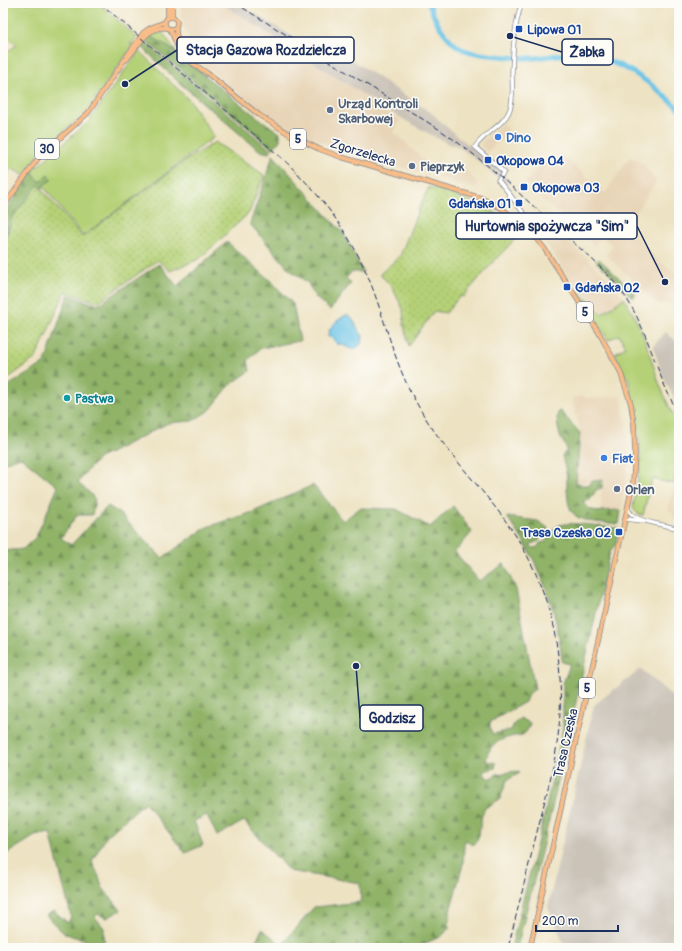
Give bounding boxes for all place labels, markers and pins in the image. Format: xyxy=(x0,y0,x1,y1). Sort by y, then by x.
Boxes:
place label: Lipowa 01 xyxy=(527,22,581,38)
marker: Lipowa 01 xyxy=(514,24,524,34)
callout: Stacja Gazowa Rozdzielcza xyxy=(177,37,354,63)
callout: Żabka xyxy=(562,39,613,65)
place label: Urząd Kontroli Skarbowej xyxy=(338,96,419,127)
marker: Urząd Kontroli Skarbowej xyxy=(325,105,335,115)
place label: Dino xyxy=(506,130,531,146)
marker: Dino xyxy=(493,132,503,142)
place label: Okopowa 04 xyxy=(496,153,564,169)
marker: Okopowa 04 xyxy=(483,155,493,165)
place label: Pieprzyk xyxy=(420,159,465,175)
marker: Pieprzyk xyxy=(407,161,417,171)
place label: Okopowa 03 xyxy=(532,180,600,196)
marker: Okopowa 03 xyxy=(519,182,529,192)
place label: Gdańska 01 xyxy=(448,196,511,212)
marker: Gdańska 01 xyxy=(514,198,524,208)
callout: Hurtownia spożywcza "Sim" xyxy=(456,213,637,239)
place label: Gdańska 02 xyxy=(575,280,640,296)
marker: Gdańska 02 xyxy=(562,282,572,292)
place label: Pastwa xyxy=(75,391,114,407)
marker: Pastwa xyxy=(62,393,72,403)
place label: Fiat xyxy=(612,451,634,467)
marker: Fiat xyxy=(599,453,609,463)
place label: Orlen xyxy=(625,482,655,498)
marker: Orlen xyxy=(612,484,622,494)
place label: Trasa Czeska 02 xyxy=(520,525,611,541)
marker: Trasa Czeska 02 xyxy=(614,527,624,537)
callout: Godzisz xyxy=(360,705,423,731)

